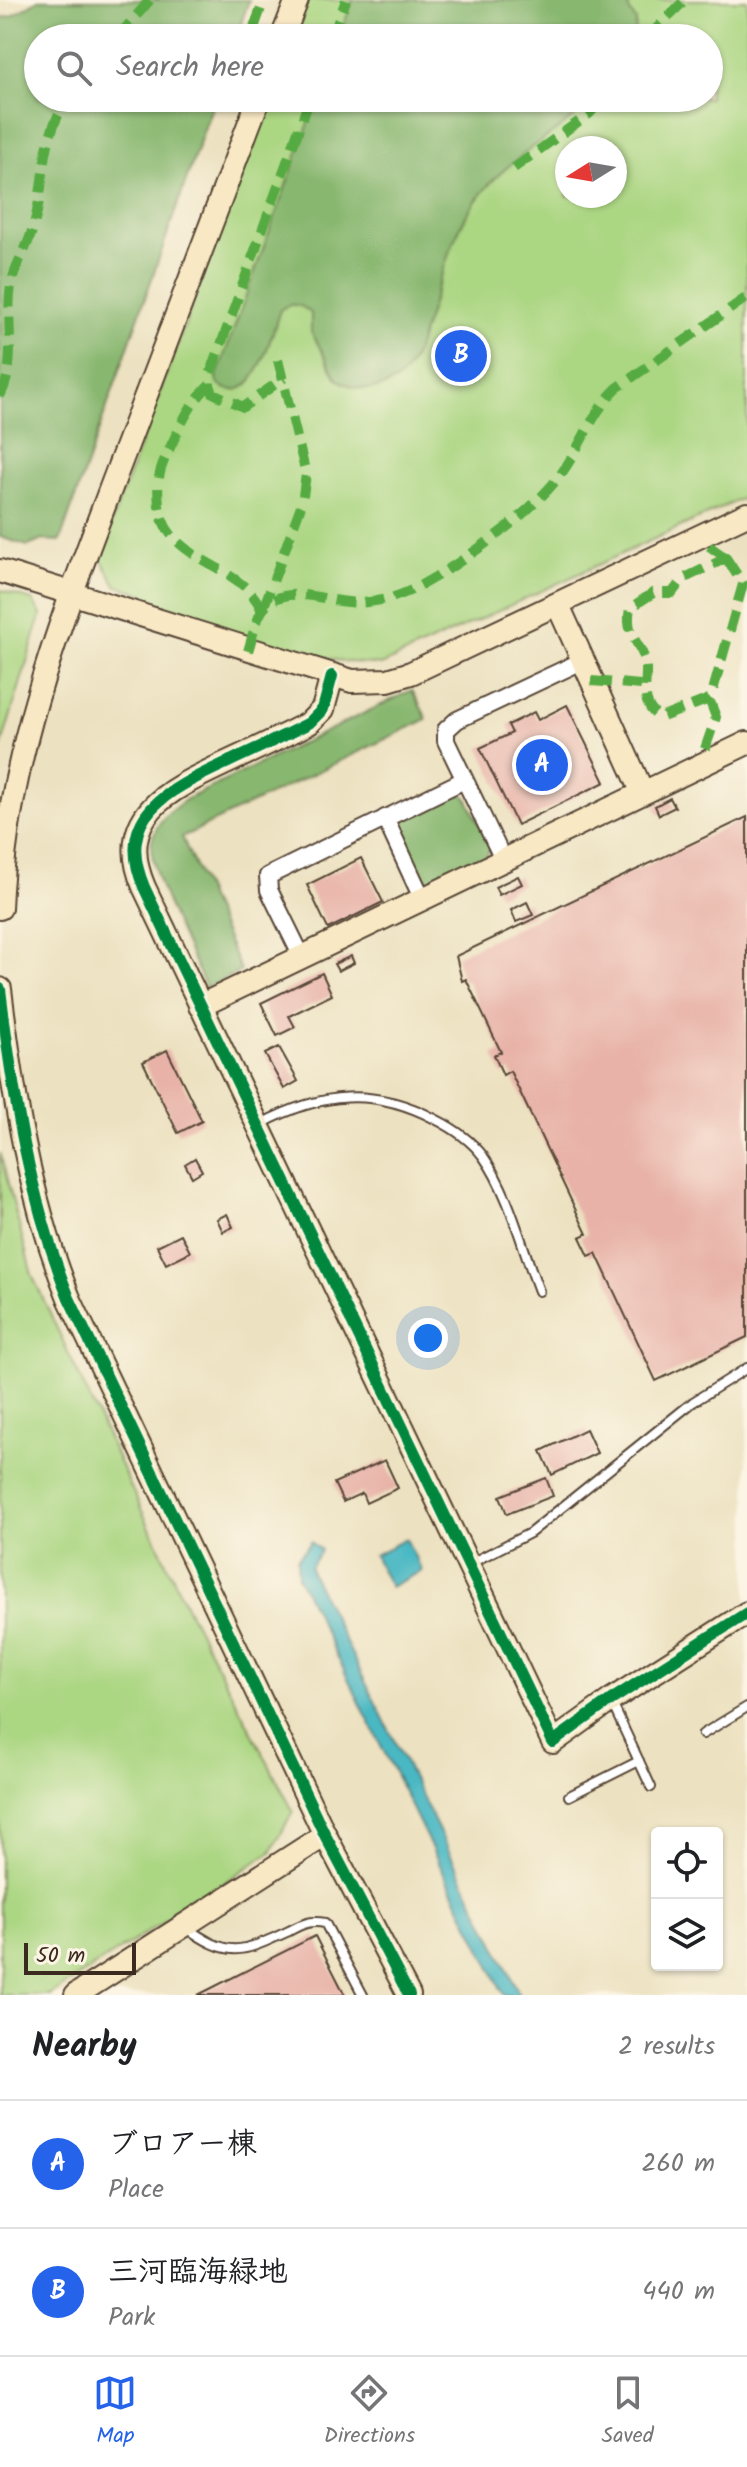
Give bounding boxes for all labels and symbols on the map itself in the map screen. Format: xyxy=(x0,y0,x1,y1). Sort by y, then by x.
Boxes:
north arrow xyxy=(555,136,627,208)
pin: B xyxy=(435,326,487,386)
pin: A xyxy=(516,735,568,795)
your location xyxy=(408,1318,448,1358)
scale bar xyxy=(24,1939,136,1975)

